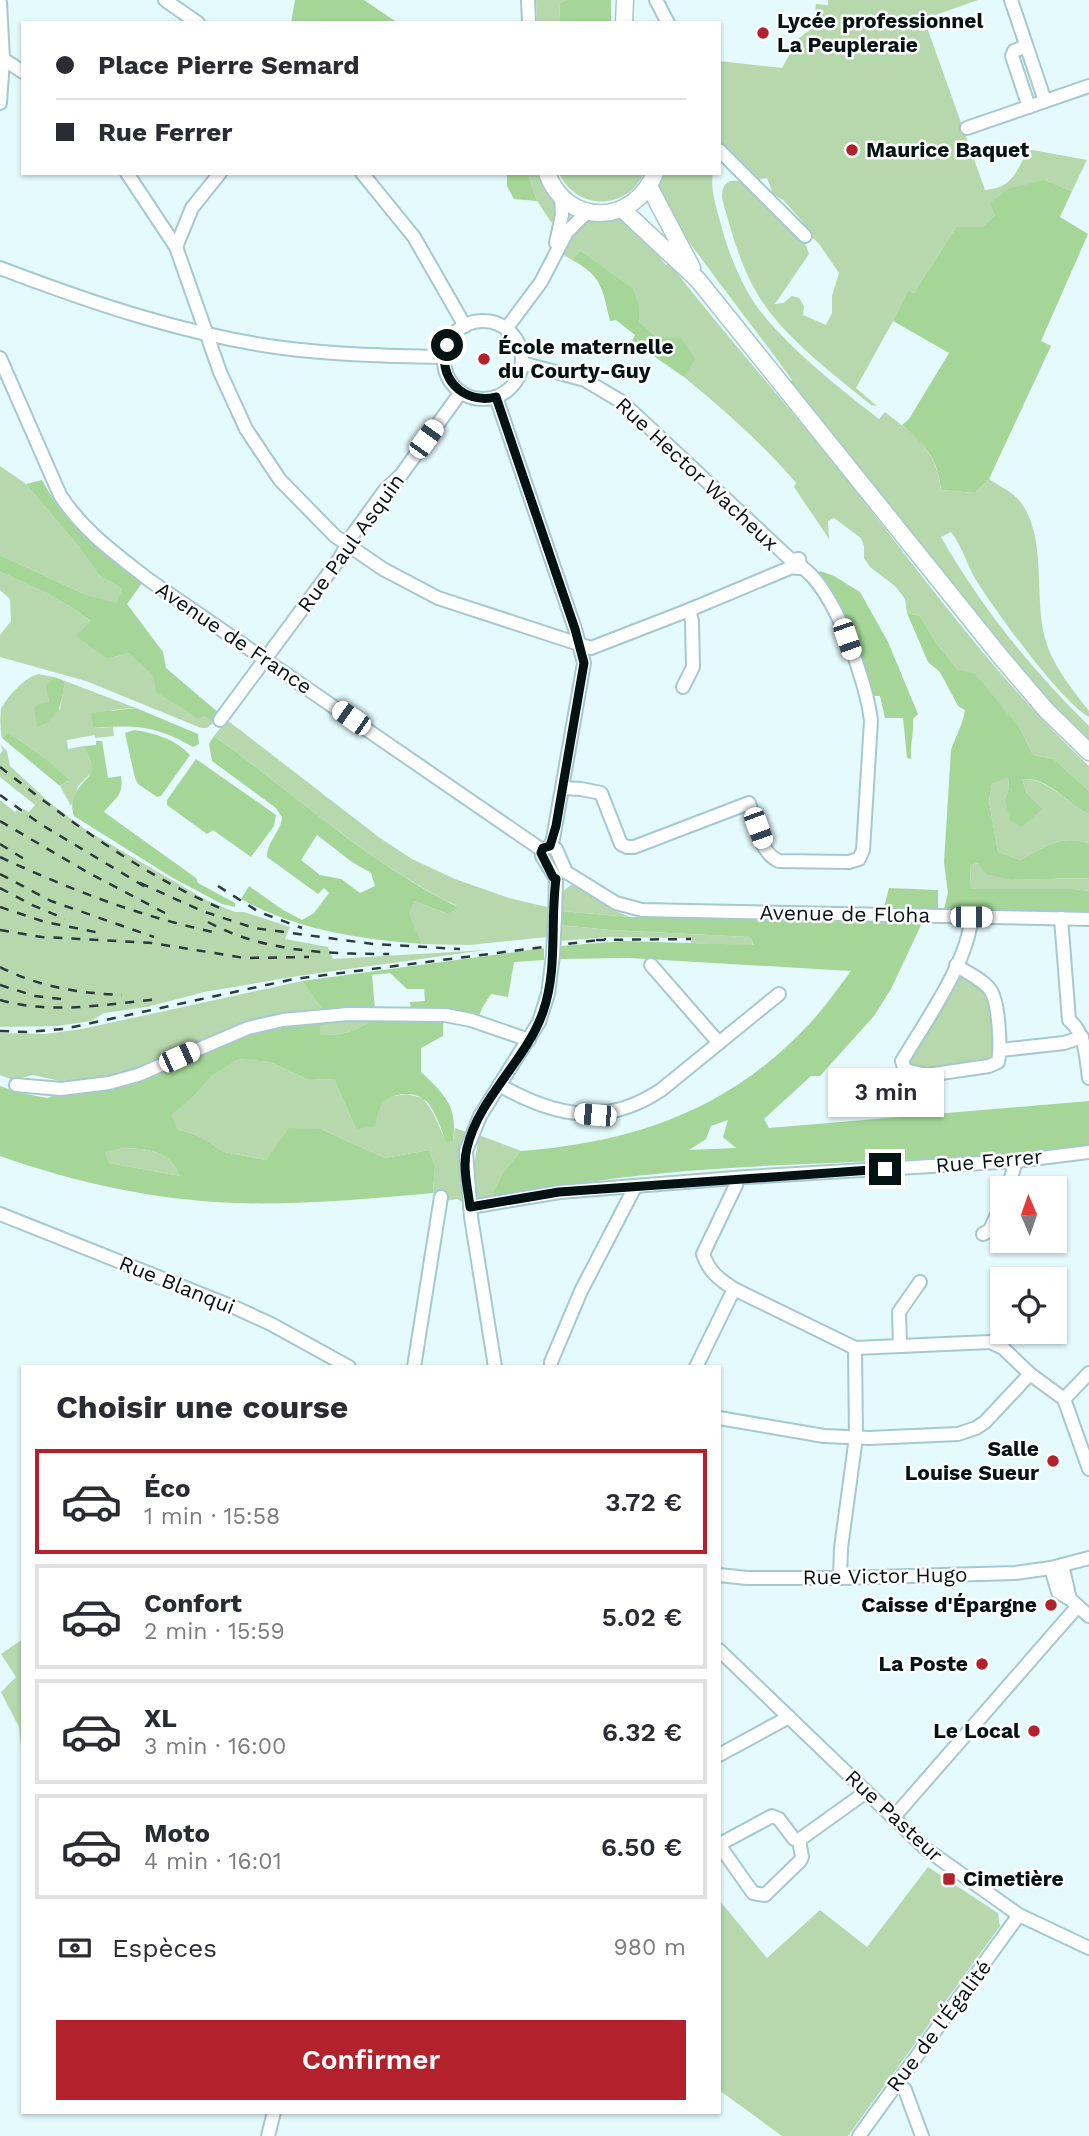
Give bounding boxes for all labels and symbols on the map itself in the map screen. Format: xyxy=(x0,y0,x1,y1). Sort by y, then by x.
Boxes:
place label: Lycée professionnel La Peupleraie xyxy=(777,8,983,57)
marker: Lycée professionnel La Peupleraie xyxy=(755,25,771,41)
place label: Maurice Baquet xyxy=(866,137,1029,162)
marker: Maurice Baquet xyxy=(844,142,860,158)
route start xyxy=(431,329,463,361)
place label: École maternelle du Courty-Guy xyxy=(498,334,674,383)
marker: École maternelle du Courty-Guy xyxy=(476,351,492,367)
street label: Rue Hector Wacheux xyxy=(611,392,784,556)
car xyxy=(406,416,447,462)
street label: Rue Paul Asquin xyxy=(292,469,409,617)
street label: Avenue de France xyxy=(151,576,317,699)
car xyxy=(831,616,864,662)
car xyxy=(328,697,375,739)
car xyxy=(741,805,776,851)
street label: Avenue de Floha xyxy=(759,900,931,927)
car xyxy=(951,907,993,928)
car xyxy=(156,1039,203,1075)
callout: 3 min xyxy=(827,1068,943,1116)
car xyxy=(574,1103,617,1127)
street label: Rue Ferrer xyxy=(934,1143,1044,1178)
route end xyxy=(869,1153,901,1185)
north arrow xyxy=(990,1176,1068,1253)
street label: Rue Blanqui xyxy=(116,1250,239,1319)
place label: Salle Louise Sueur xyxy=(905,1436,1039,1485)
marker: Salle Louise Sueur xyxy=(1045,1453,1061,1469)
street label: Rue Victor Hugo xyxy=(802,1562,968,1589)
place label: Caisse d'Épargne xyxy=(861,1592,1037,1617)
marker: Caisse d'Épargne xyxy=(1043,1597,1059,1613)
place label: La Poste xyxy=(879,1651,968,1676)
marker: La Poste xyxy=(974,1656,990,1672)
place label: Le Local xyxy=(933,1718,1020,1743)
marker: Le Local xyxy=(1026,1723,1042,1739)
street label: Rue Pasteur xyxy=(840,1764,949,1867)
place label: Cimetière xyxy=(963,1866,1064,1891)
marker: Cimetière xyxy=(941,1871,957,1887)
street label: Rue de l'Égalité xyxy=(881,1955,996,2097)

